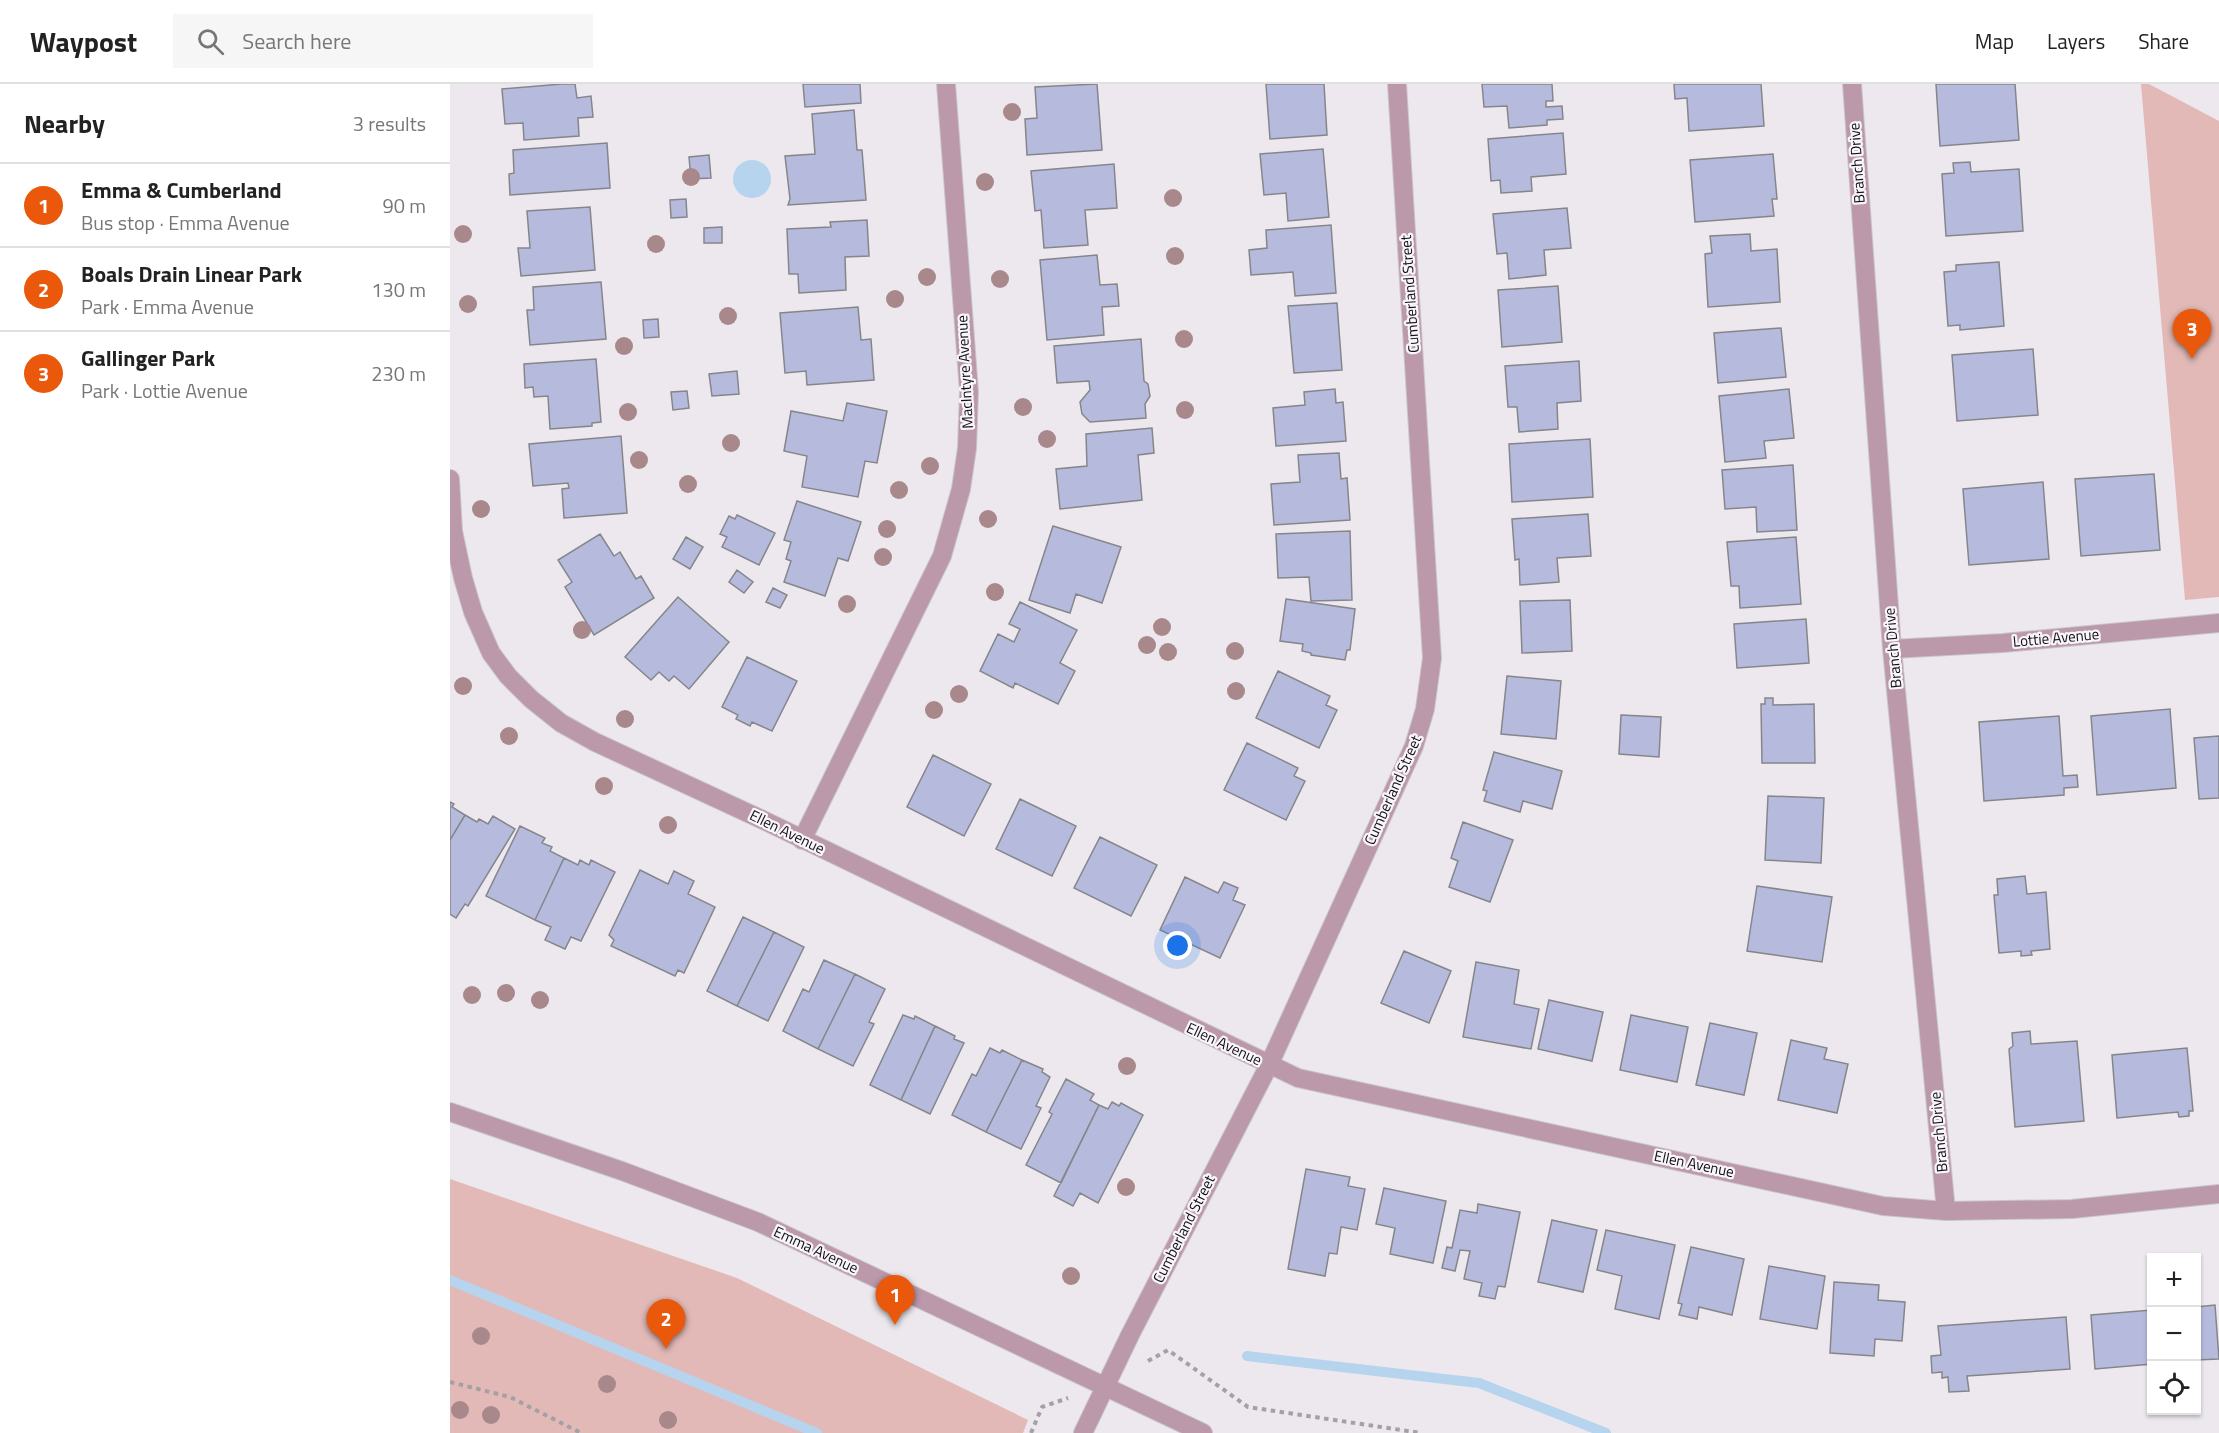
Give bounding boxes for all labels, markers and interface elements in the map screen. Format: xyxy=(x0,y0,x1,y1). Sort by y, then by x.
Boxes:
search box xyxy=(173,14,593,68)
text: Waypost xyxy=(30,20,137,63)
text: Search here xyxy=(242,24,351,58)
icon: search xyxy=(194,25,227,58)
text: Map xyxy=(1975,25,2014,57)
text: Layers xyxy=(2047,25,2105,57)
text: Share xyxy=(2138,25,2189,57)
text: Nearby xyxy=(24,104,105,143)
text: 3 results xyxy=(353,108,426,139)
street label: Branch Drive xyxy=(1842,122,1871,204)
text: Emma & Cumberland xyxy=(81,173,282,207)
text: 1 xyxy=(38,190,49,221)
text: 90 m xyxy=(382,190,426,221)
text: Bus stop · Emma Avenue xyxy=(81,207,290,238)
street label: Cumberland Street xyxy=(1394,234,1425,354)
text: Boals Drain Linear Park xyxy=(81,257,302,291)
text: 2 xyxy=(38,274,49,305)
text: 130 m xyxy=(371,274,426,305)
text: Park · Emma Avenue xyxy=(81,291,254,322)
pin: 3 xyxy=(2172,310,2212,359)
street label: MacIntyre Avenue xyxy=(950,315,979,429)
text: Gallinger Park xyxy=(81,341,215,375)
text: 3 xyxy=(38,358,49,389)
text: 230 m xyxy=(371,358,426,389)
text: Park · Lottie Avenue xyxy=(81,375,248,406)
street label: Branch Drive xyxy=(1878,607,1907,689)
street label: Lottie Avenue xyxy=(2012,622,2100,653)
street label: Cumberland Street xyxy=(1358,731,1427,848)
street label: Ellen Avenue xyxy=(746,803,829,860)
your location xyxy=(1163,931,1192,960)
street label: Ellen Avenue xyxy=(1183,1016,1266,1071)
street label: Branch Drive xyxy=(1924,1091,1953,1173)
street label: Ellen Avenue xyxy=(1652,1144,1736,1183)
street label: Cumberland Street xyxy=(1146,1170,1221,1287)
street label: Emma Avenue xyxy=(770,1220,862,1279)
map controls xyxy=(2147,1253,2201,1415)
button: + xyxy=(2147,1253,2201,1307)
pin: 1 xyxy=(876,1276,914,1325)
pin: 2 xyxy=(646,1300,686,1349)
button: − xyxy=(2147,1307,2201,1361)
button: locate xyxy=(2147,1361,2201,1415)

